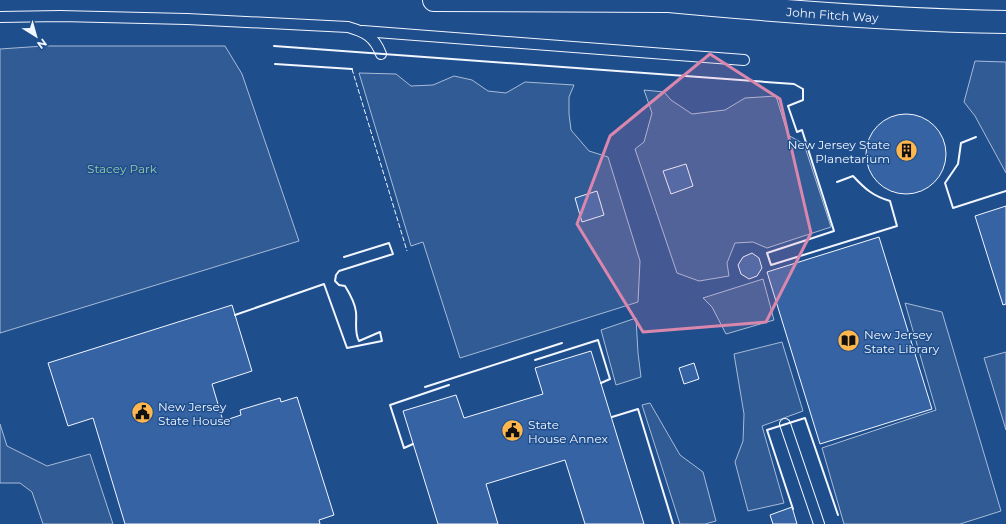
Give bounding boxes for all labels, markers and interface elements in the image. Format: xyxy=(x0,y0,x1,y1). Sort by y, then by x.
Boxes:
street label: John Fitch Way xyxy=(785,4,879,25)
north arrow xyxy=(16,16,56,56)
text: N xyxy=(34,36,50,52)
place label: New Jersey State Planetarium xyxy=(788,137,890,166)
building icon: New Jersey State Planetarium xyxy=(893,138,919,164)
park label: Stacey Park xyxy=(87,161,158,176)
place label: New Jersey State Library xyxy=(864,327,940,356)
library icon: New Jersey State Library xyxy=(836,328,862,354)
place label: New Jersey State House xyxy=(158,399,231,428)
public building icon: New Jersey State House xyxy=(129,400,155,426)
place label: State House Annex xyxy=(528,417,608,446)
public building icon: State House Annex xyxy=(500,418,526,444)

